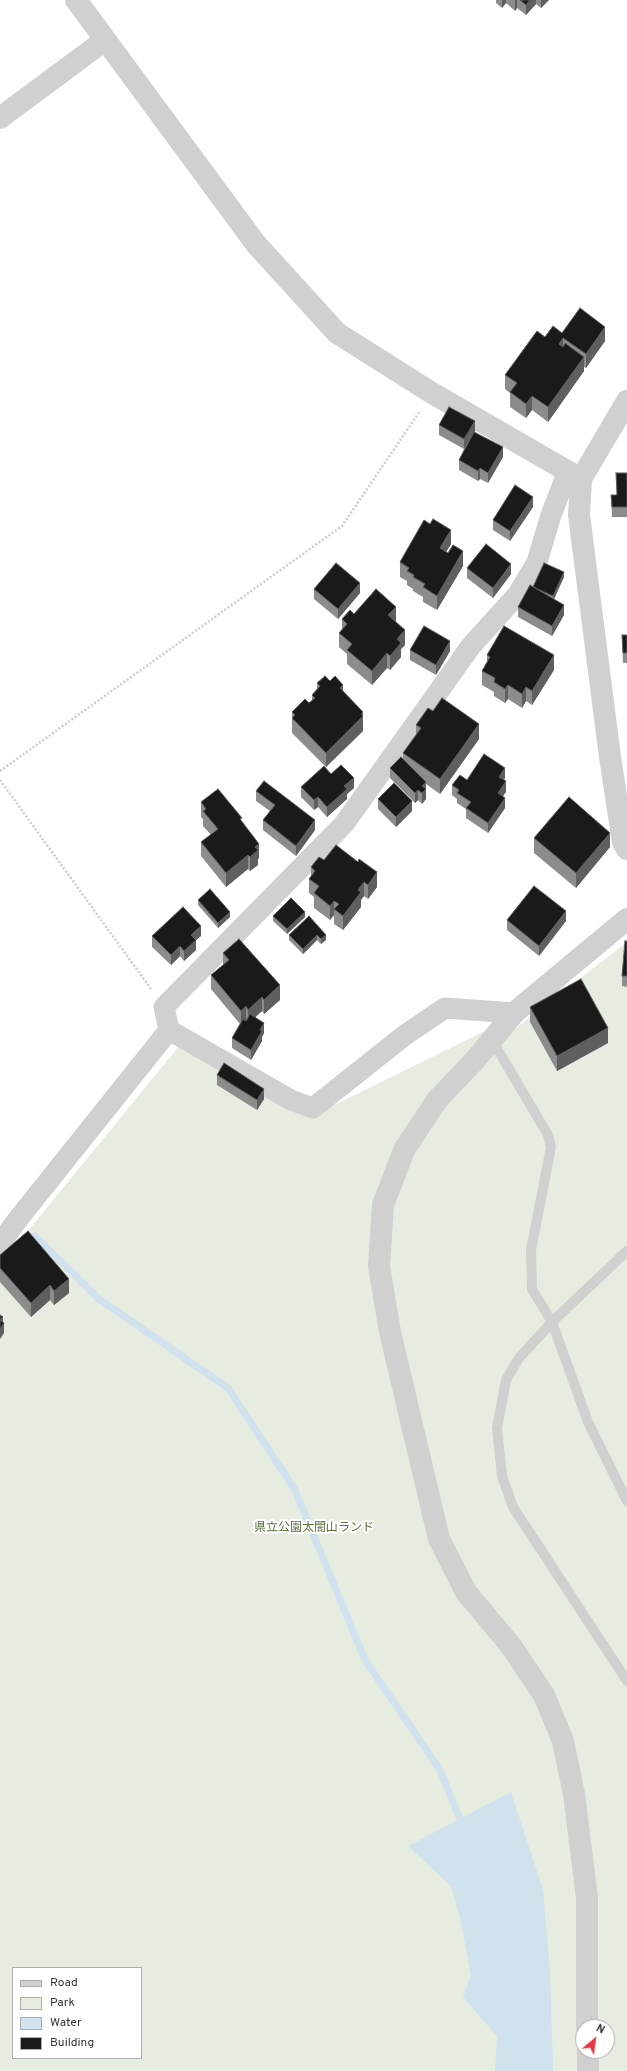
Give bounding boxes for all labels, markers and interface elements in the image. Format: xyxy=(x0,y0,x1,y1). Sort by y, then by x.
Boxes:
park label: 県立公園太閤山ランド xyxy=(254,1522,374,1536)
legend xyxy=(12,1967,142,2059)
text: Road xyxy=(50,1975,78,1991)
text: Park xyxy=(50,1995,75,2011)
text: Water xyxy=(50,2015,82,2031)
north arrow xyxy=(575,2019,615,2059)
text: N xyxy=(593,2021,607,2037)
text: Building xyxy=(50,2035,94,2051)

